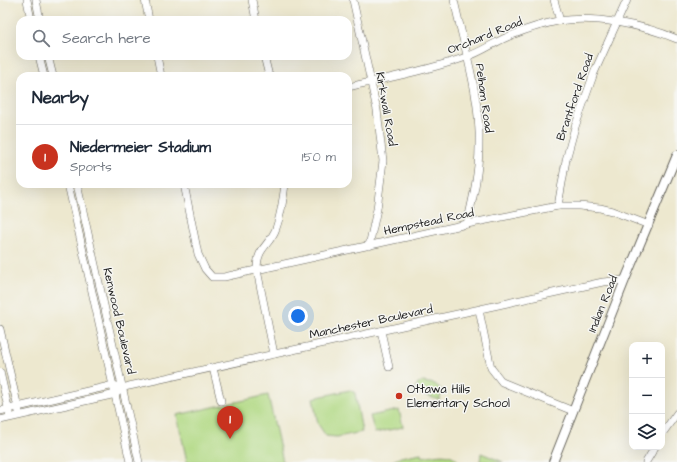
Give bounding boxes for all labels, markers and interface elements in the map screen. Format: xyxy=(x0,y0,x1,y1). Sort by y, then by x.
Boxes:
street label: Orchard Road xyxy=(445,13,525,59)
search box xyxy=(16,16,352,60)
icon: search xyxy=(30,27,52,49)
text: Search here xyxy=(62,28,151,49)
street label: Brantford Road xyxy=(552,51,598,143)
street label: Pelham Road xyxy=(471,62,497,134)
street label: Kirkwall Road xyxy=(371,71,401,147)
text: Nearby xyxy=(32,86,89,110)
text: Niedermeier Stadium xyxy=(70,137,211,158)
text: 1 xyxy=(44,148,46,166)
text: 150 m xyxy=(302,148,336,166)
text: Sports xyxy=(70,158,112,176)
street label: Hempstead Road xyxy=(382,204,476,240)
street label: Kenwood Boulevard xyxy=(98,266,140,376)
street label: Indian Road xyxy=(584,273,622,335)
street label: Manchester Boulevard xyxy=(308,301,434,343)
your location xyxy=(288,306,308,326)
map controls xyxy=(629,342,665,450)
button: + xyxy=(629,342,665,378)
button: − xyxy=(629,378,665,414)
place label: Ottawa Hills Elementary School xyxy=(407,381,510,413)
marker: Ottawa Hills Elementary School xyxy=(394,391,404,401)
pin: 1 xyxy=(217,406,243,439)
button: layers xyxy=(629,414,665,450)

